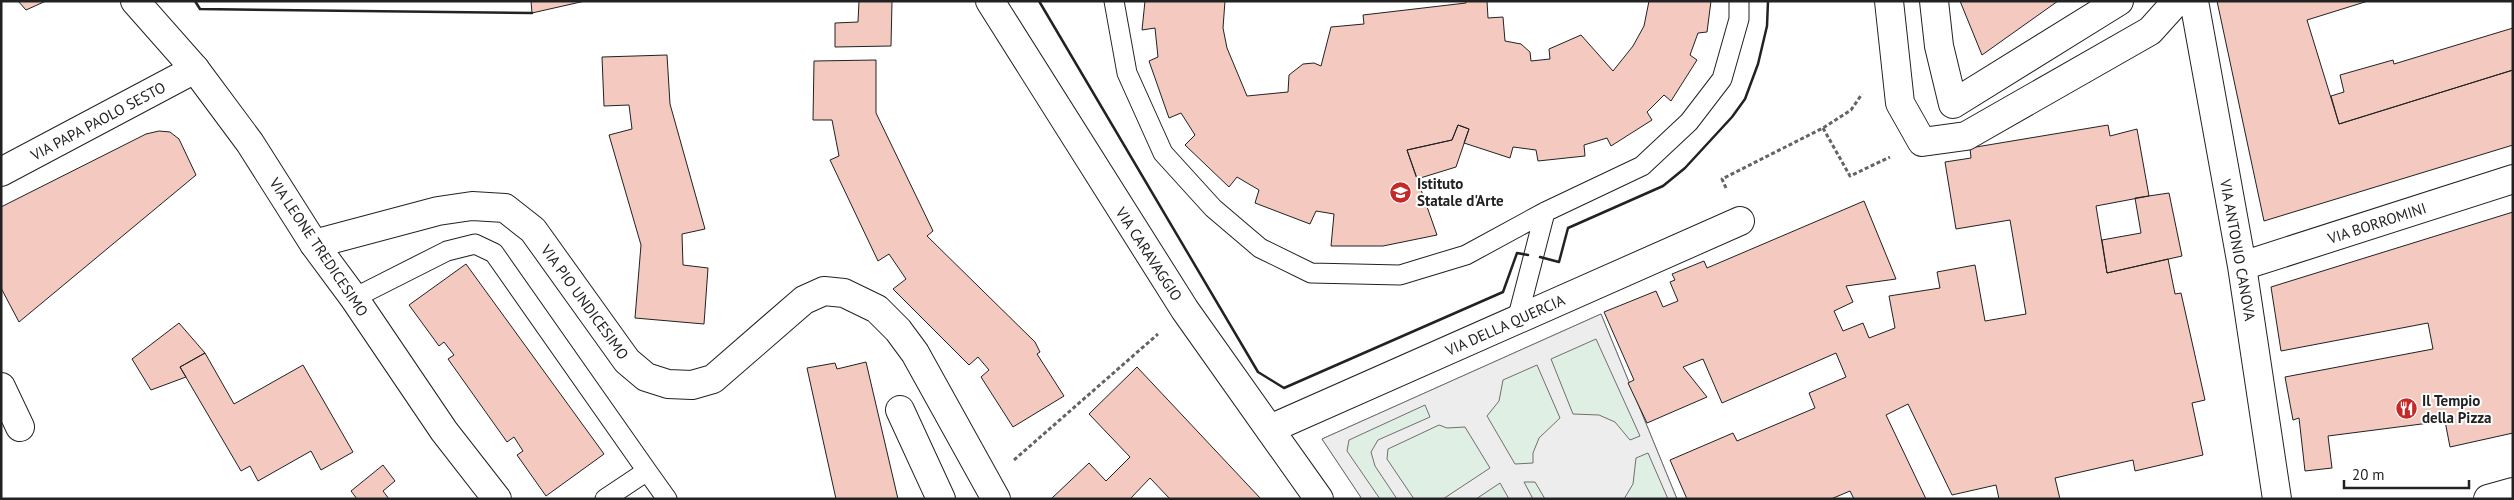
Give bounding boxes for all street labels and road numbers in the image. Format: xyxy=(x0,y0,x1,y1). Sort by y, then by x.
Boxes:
street label: VIA PAPA PAOLO SESTO xyxy=(27,77,169,165)
street label: VIA LEONE TREDICESIMO xyxy=(265,173,373,320)
street label: VIA ANTONIO CANOVA xyxy=(2216,177,2260,323)
street label: VIA BORROMINI xyxy=(2325,198,2429,248)
street label: VIA CARAVAGGIO xyxy=(1111,203,1186,304)
street label: VIA PIO UNDICESIMO xyxy=(536,240,633,363)
street label: VIA DELLA QUERCIA xyxy=(1441,290,1568,360)

